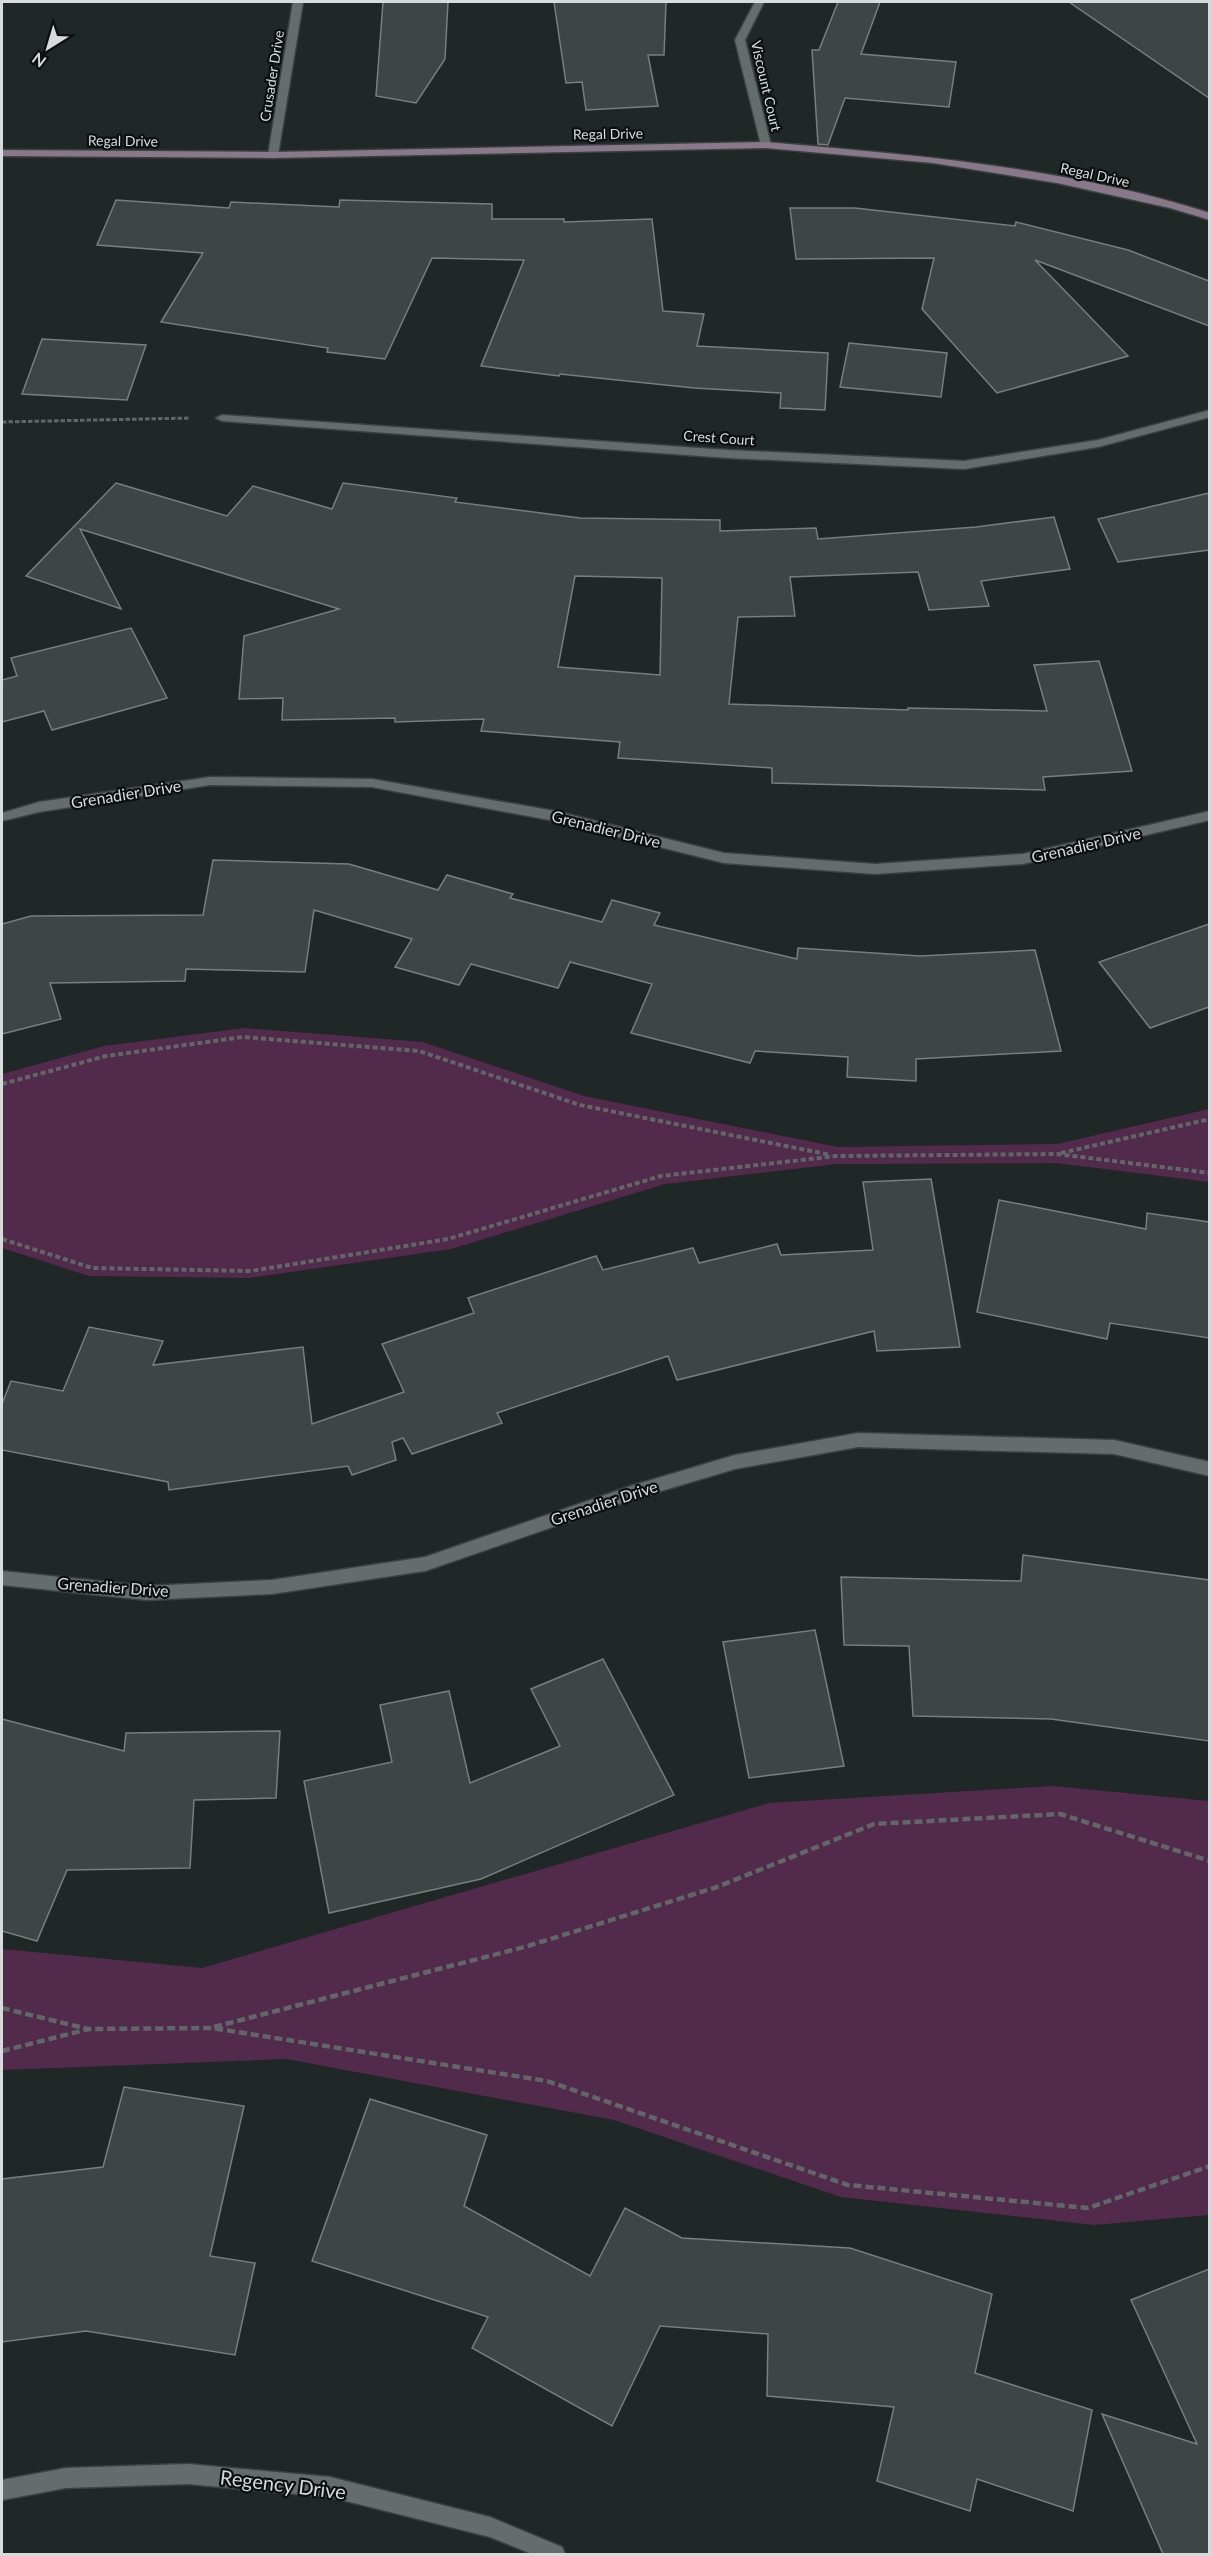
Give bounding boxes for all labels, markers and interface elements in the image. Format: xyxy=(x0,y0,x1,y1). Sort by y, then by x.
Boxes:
north arrow xyxy=(18,18,78,78)
street label: Crusader Drive xyxy=(256,29,287,123)
street label: Viscount Court xyxy=(748,39,785,133)
text: N xyxy=(28,49,49,72)
street label: Regal Drive xyxy=(573,124,643,143)
street label: Regal Drive xyxy=(88,131,158,150)
street label: Regal Drive xyxy=(1059,159,1131,190)
street label: Crest Court xyxy=(683,427,755,448)
street label: Grenadier Drive xyxy=(69,775,182,812)
street label: Grenadier Drive xyxy=(550,806,662,851)
street label: Grenadier Drive xyxy=(1029,823,1142,866)
street label: Grenadier Drive xyxy=(548,1476,660,1529)
street label: Grenadier Drive xyxy=(57,1573,169,1600)
street label: Regency Drive xyxy=(219,2464,347,2504)

